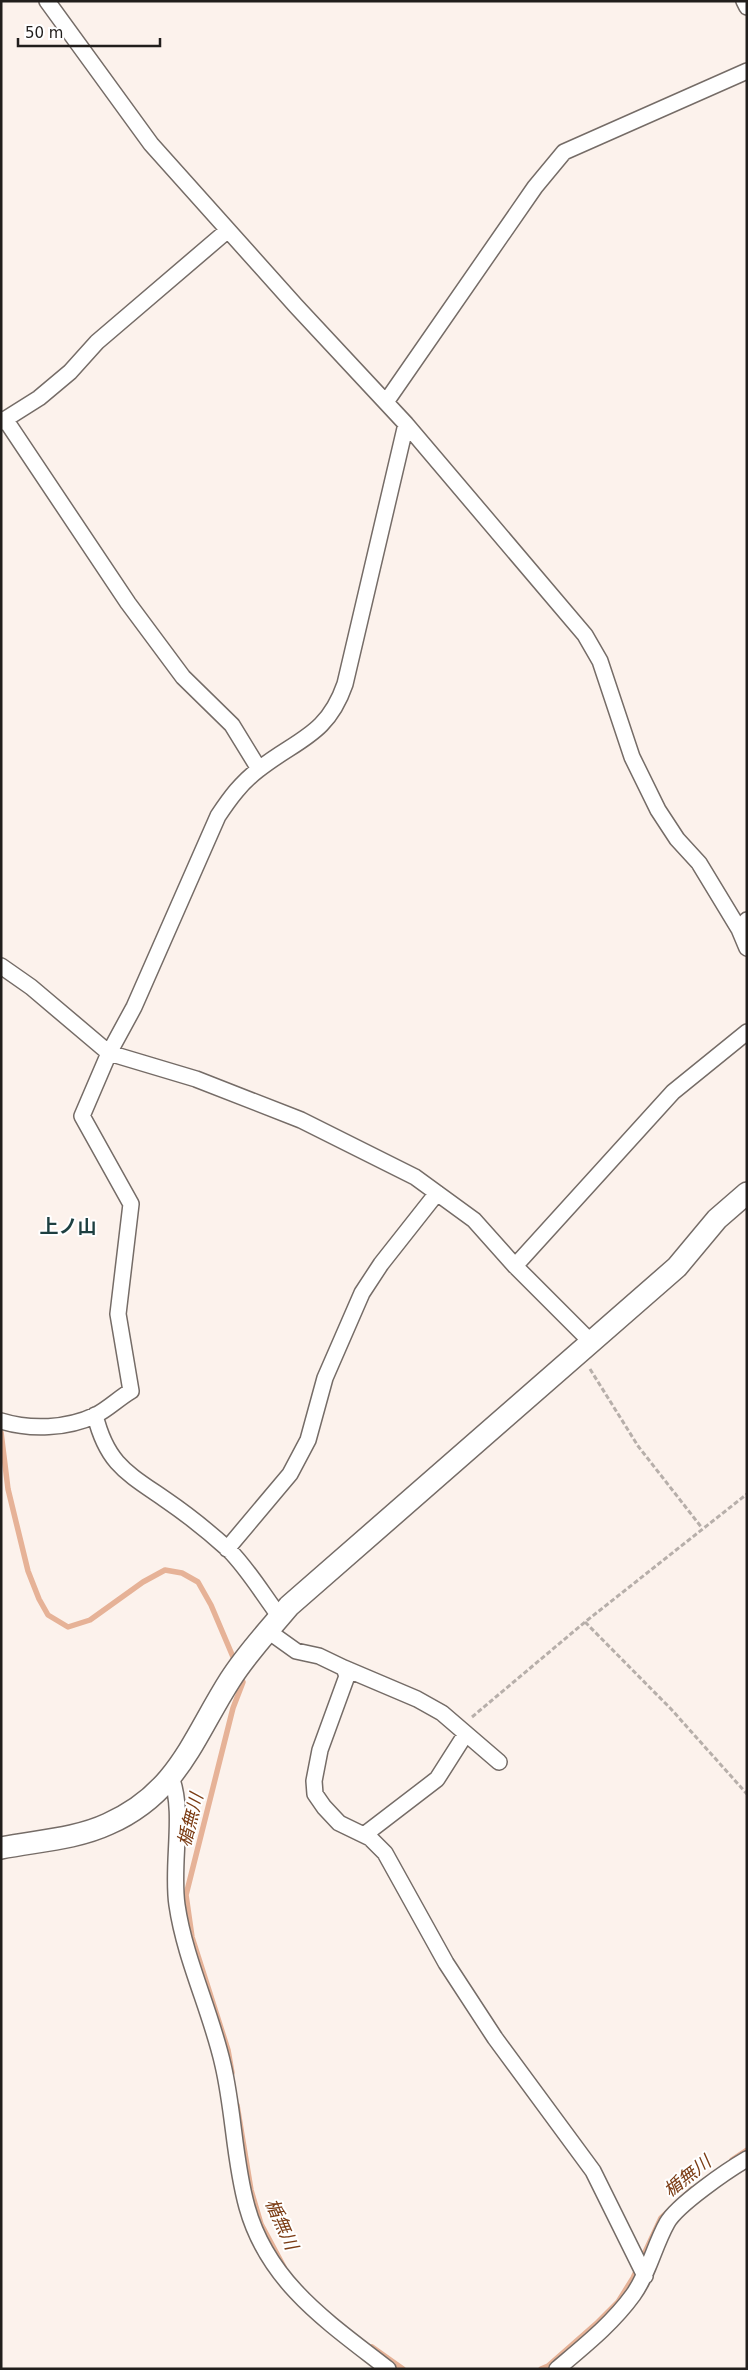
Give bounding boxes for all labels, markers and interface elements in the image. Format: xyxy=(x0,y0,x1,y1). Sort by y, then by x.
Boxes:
scale bar xyxy=(18,15,160,47)
text: 50 m xyxy=(25,24,63,42)
district label: 上ノ山 xyxy=(39,1215,97,1237)
water label: 楯無川 xyxy=(173,1789,207,1849)
water label: 楯無川 xyxy=(659,2150,716,2201)
water label: 楯無川 xyxy=(261,2195,303,2255)

